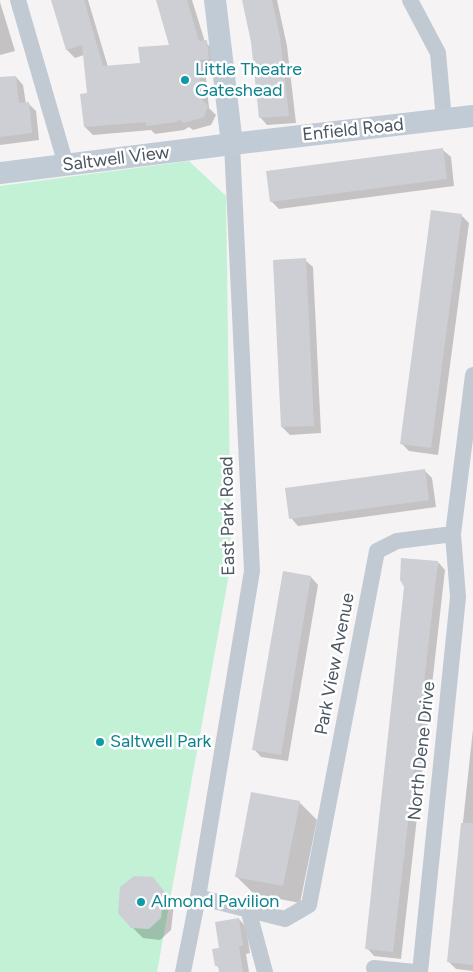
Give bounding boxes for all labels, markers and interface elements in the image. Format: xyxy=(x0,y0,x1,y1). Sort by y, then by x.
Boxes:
place label: Little Theatre Gateshead xyxy=(195,59,302,102)
marker: Little Theatre Gateshead xyxy=(179,74,191,86)
street label: Enfield Road xyxy=(301,114,405,146)
street label: Saltwell View xyxy=(61,142,171,176)
street label: East Park Road xyxy=(216,456,240,576)
street label: Park View Avenue xyxy=(311,591,359,737)
street label: North Dene Drive xyxy=(404,680,440,822)
place label: Saltwell Park xyxy=(110,731,211,753)
marker: Saltwell Park xyxy=(94,736,106,748)
place label: Almond Pavilion xyxy=(151,891,279,913)
marker: Almond Pavilion xyxy=(135,896,147,908)

